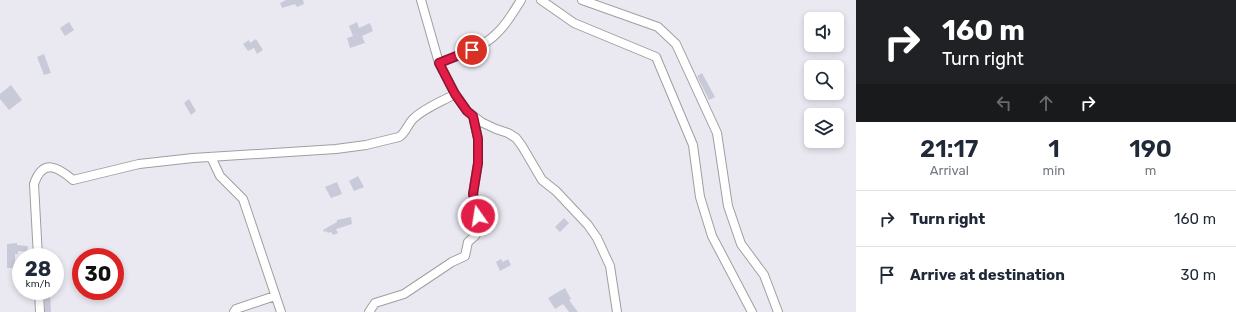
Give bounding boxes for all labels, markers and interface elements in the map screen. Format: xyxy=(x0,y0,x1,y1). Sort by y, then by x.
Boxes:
map controls xyxy=(804,12,844,148)
button: sound xyxy=(804,12,844,52)
text: 160 m xyxy=(942,14,1025,47)
icon: right xyxy=(876,16,928,68)
pin xyxy=(455,33,489,67)
icon: arrive xyxy=(461,39,483,61)
text: Turn right xyxy=(942,48,1024,70)
button: search xyxy=(804,60,844,100)
icon: left xyxy=(993,92,1015,114)
icon: ahead xyxy=(1035,92,1057,114)
icon: right xyxy=(1077,92,1099,114)
button: layers xyxy=(804,108,844,148)
text: 21:17 xyxy=(920,135,979,163)
text: 1 xyxy=(1048,135,1060,163)
text: 190 xyxy=(1129,135,1172,163)
text: Arrival xyxy=(930,163,969,178)
text: min xyxy=(1043,163,1065,178)
text: m xyxy=(1145,163,1156,178)
position arrow xyxy=(457,195,499,237)
icon: right xyxy=(876,208,898,230)
text: Turn right xyxy=(910,210,985,228)
text: 160 m xyxy=(1174,210,1216,228)
speed limit sign: 30 xyxy=(72,248,124,300)
text: 28 xyxy=(25,257,51,281)
icon: arrive xyxy=(876,264,898,286)
text: Arrive at destination xyxy=(910,266,1065,284)
text: 30 m xyxy=(1180,266,1216,284)
text: km/h xyxy=(26,278,50,290)

